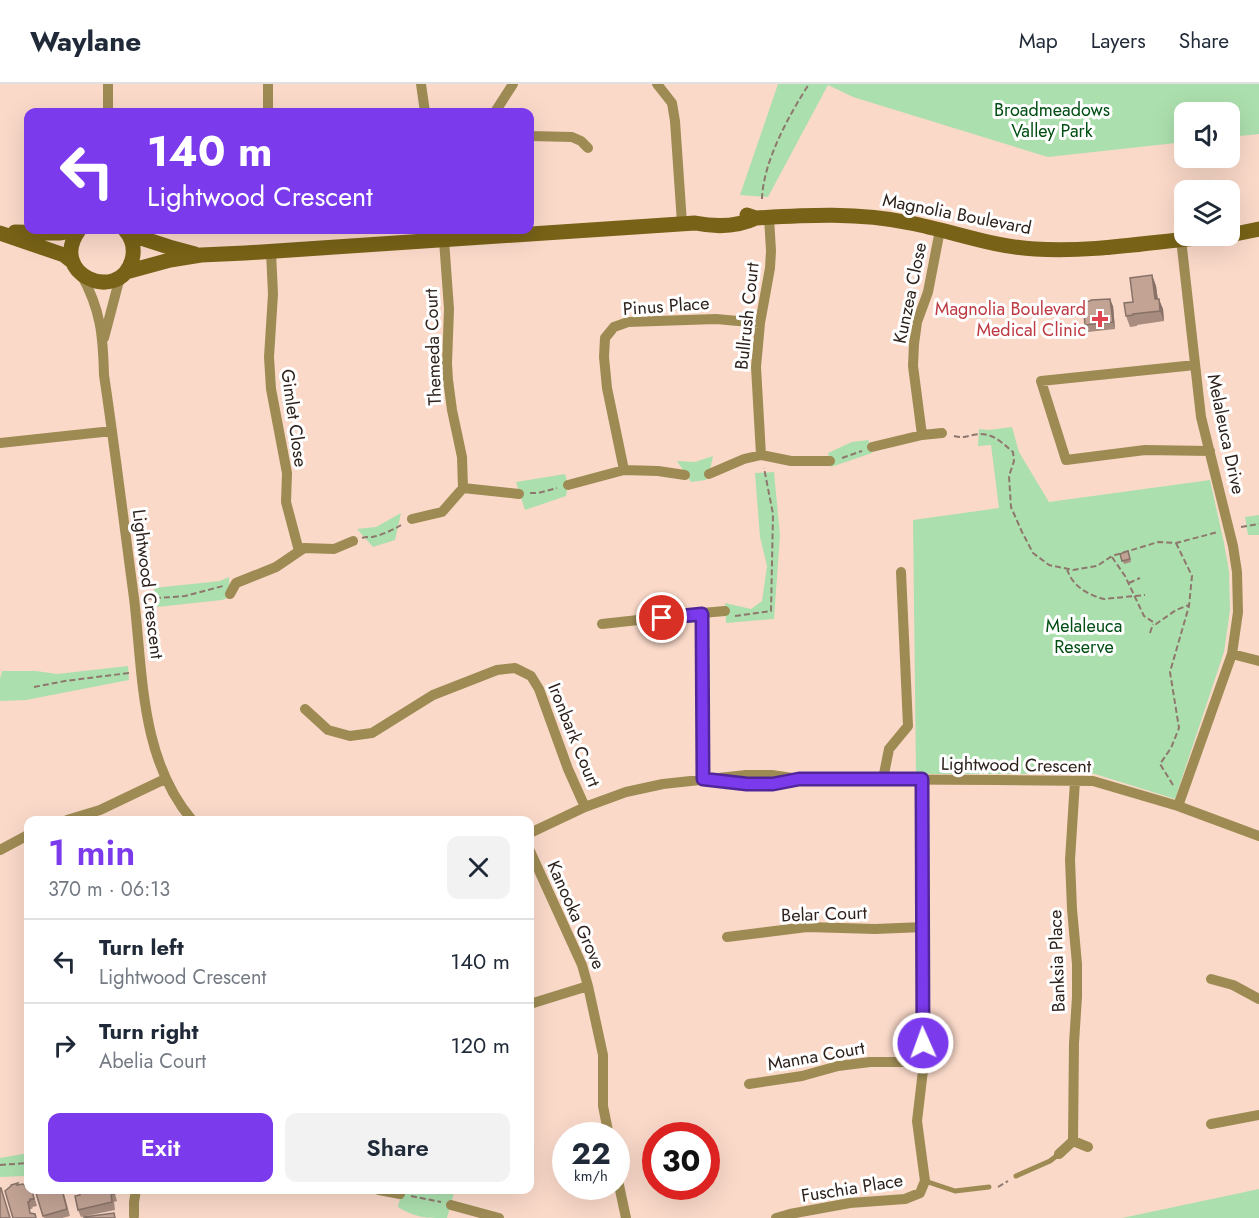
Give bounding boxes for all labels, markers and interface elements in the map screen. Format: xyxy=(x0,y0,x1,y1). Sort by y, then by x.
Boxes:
text: Waylane xyxy=(30,21,141,62)
text: Map xyxy=(1019,26,1058,56)
text: Layers xyxy=(1091,26,1146,56)
text: Share xyxy=(1179,26,1229,56)
park label: Broadmeadows Valley Park xyxy=(994,97,1110,144)
map controls xyxy=(1174,102,1240,246)
button: sound xyxy=(1174,102,1240,168)
text: 140 m xyxy=(147,121,273,182)
icon: left xyxy=(48,132,126,210)
text: Lightwood Crescent xyxy=(147,177,373,216)
button: layers xyxy=(1174,180,1240,246)
street label: Magnolia Boulevard xyxy=(880,187,1034,241)
street label: Kunzea Close xyxy=(887,240,933,346)
street label: Bullrush Court xyxy=(728,260,766,371)
street label: Themeda Court xyxy=(418,287,448,406)
street label: Pinus Place xyxy=(622,290,710,322)
place label: Magnolia Boulevard Medical Clinic xyxy=(935,296,1086,343)
marker: Magnolia Boulevard Medical Clinic xyxy=(1091,310,1109,328)
street label: Gimlet Close xyxy=(274,367,314,469)
street label: Melaleuca Drive xyxy=(1201,372,1251,496)
street label: Lightwood Crescent xyxy=(126,508,170,661)
pin xyxy=(636,592,687,643)
icon: arrive xyxy=(645,601,678,634)
park label: Melaleuca Reserve xyxy=(1046,613,1122,660)
street label: Ironbark Court xyxy=(541,679,607,792)
street label: Lightwood Crescent xyxy=(941,751,1092,779)
text: 1 min xyxy=(48,826,135,878)
button: close xyxy=(447,836,510,899)
street label: Kanooka Grove xyxy=(540,857,612,973)
text: 370 m · 06:13 xyxy=(48,875,170,904)
street label: Belar Court xyxy=(781,899,868,928)
street label: Banksia Place xyxy=(1042,909,1072,1013)
text: Turn left xyxy=(99,931,184,963)
icon: left xyxy=(48,945,81,978)
text: 140 m xyxy=(450,945,510,977)
text: Lightwood Crescent xyxy=(99,963,266,992)
position arrow xyxy=(891,1011,955,1075)
text: Turn right xyxy=(99,1015,199,1047)
icon: right xyxy=(48,1029,81,1062)
text: 120 m xyxy=(451,1029,510,1061)
street label: Manna Court xyxy=(765,1035,867,1077)
text: Abelia Court xyxy=(99,1047,206,1076)
button: Exit xyxy=(48,1113,273,1182)
button: Share xyxy=(285,1113,510,1182)
speed limit sign: 30 xyxy=(642,1122,720,1200)
text: 22 xyxy=(571,1132,611,1175)
text: km/h xyxy=(574,1165,608,1187)
street label: Fuschia Place xyxy=(799,1167,905,1209)

